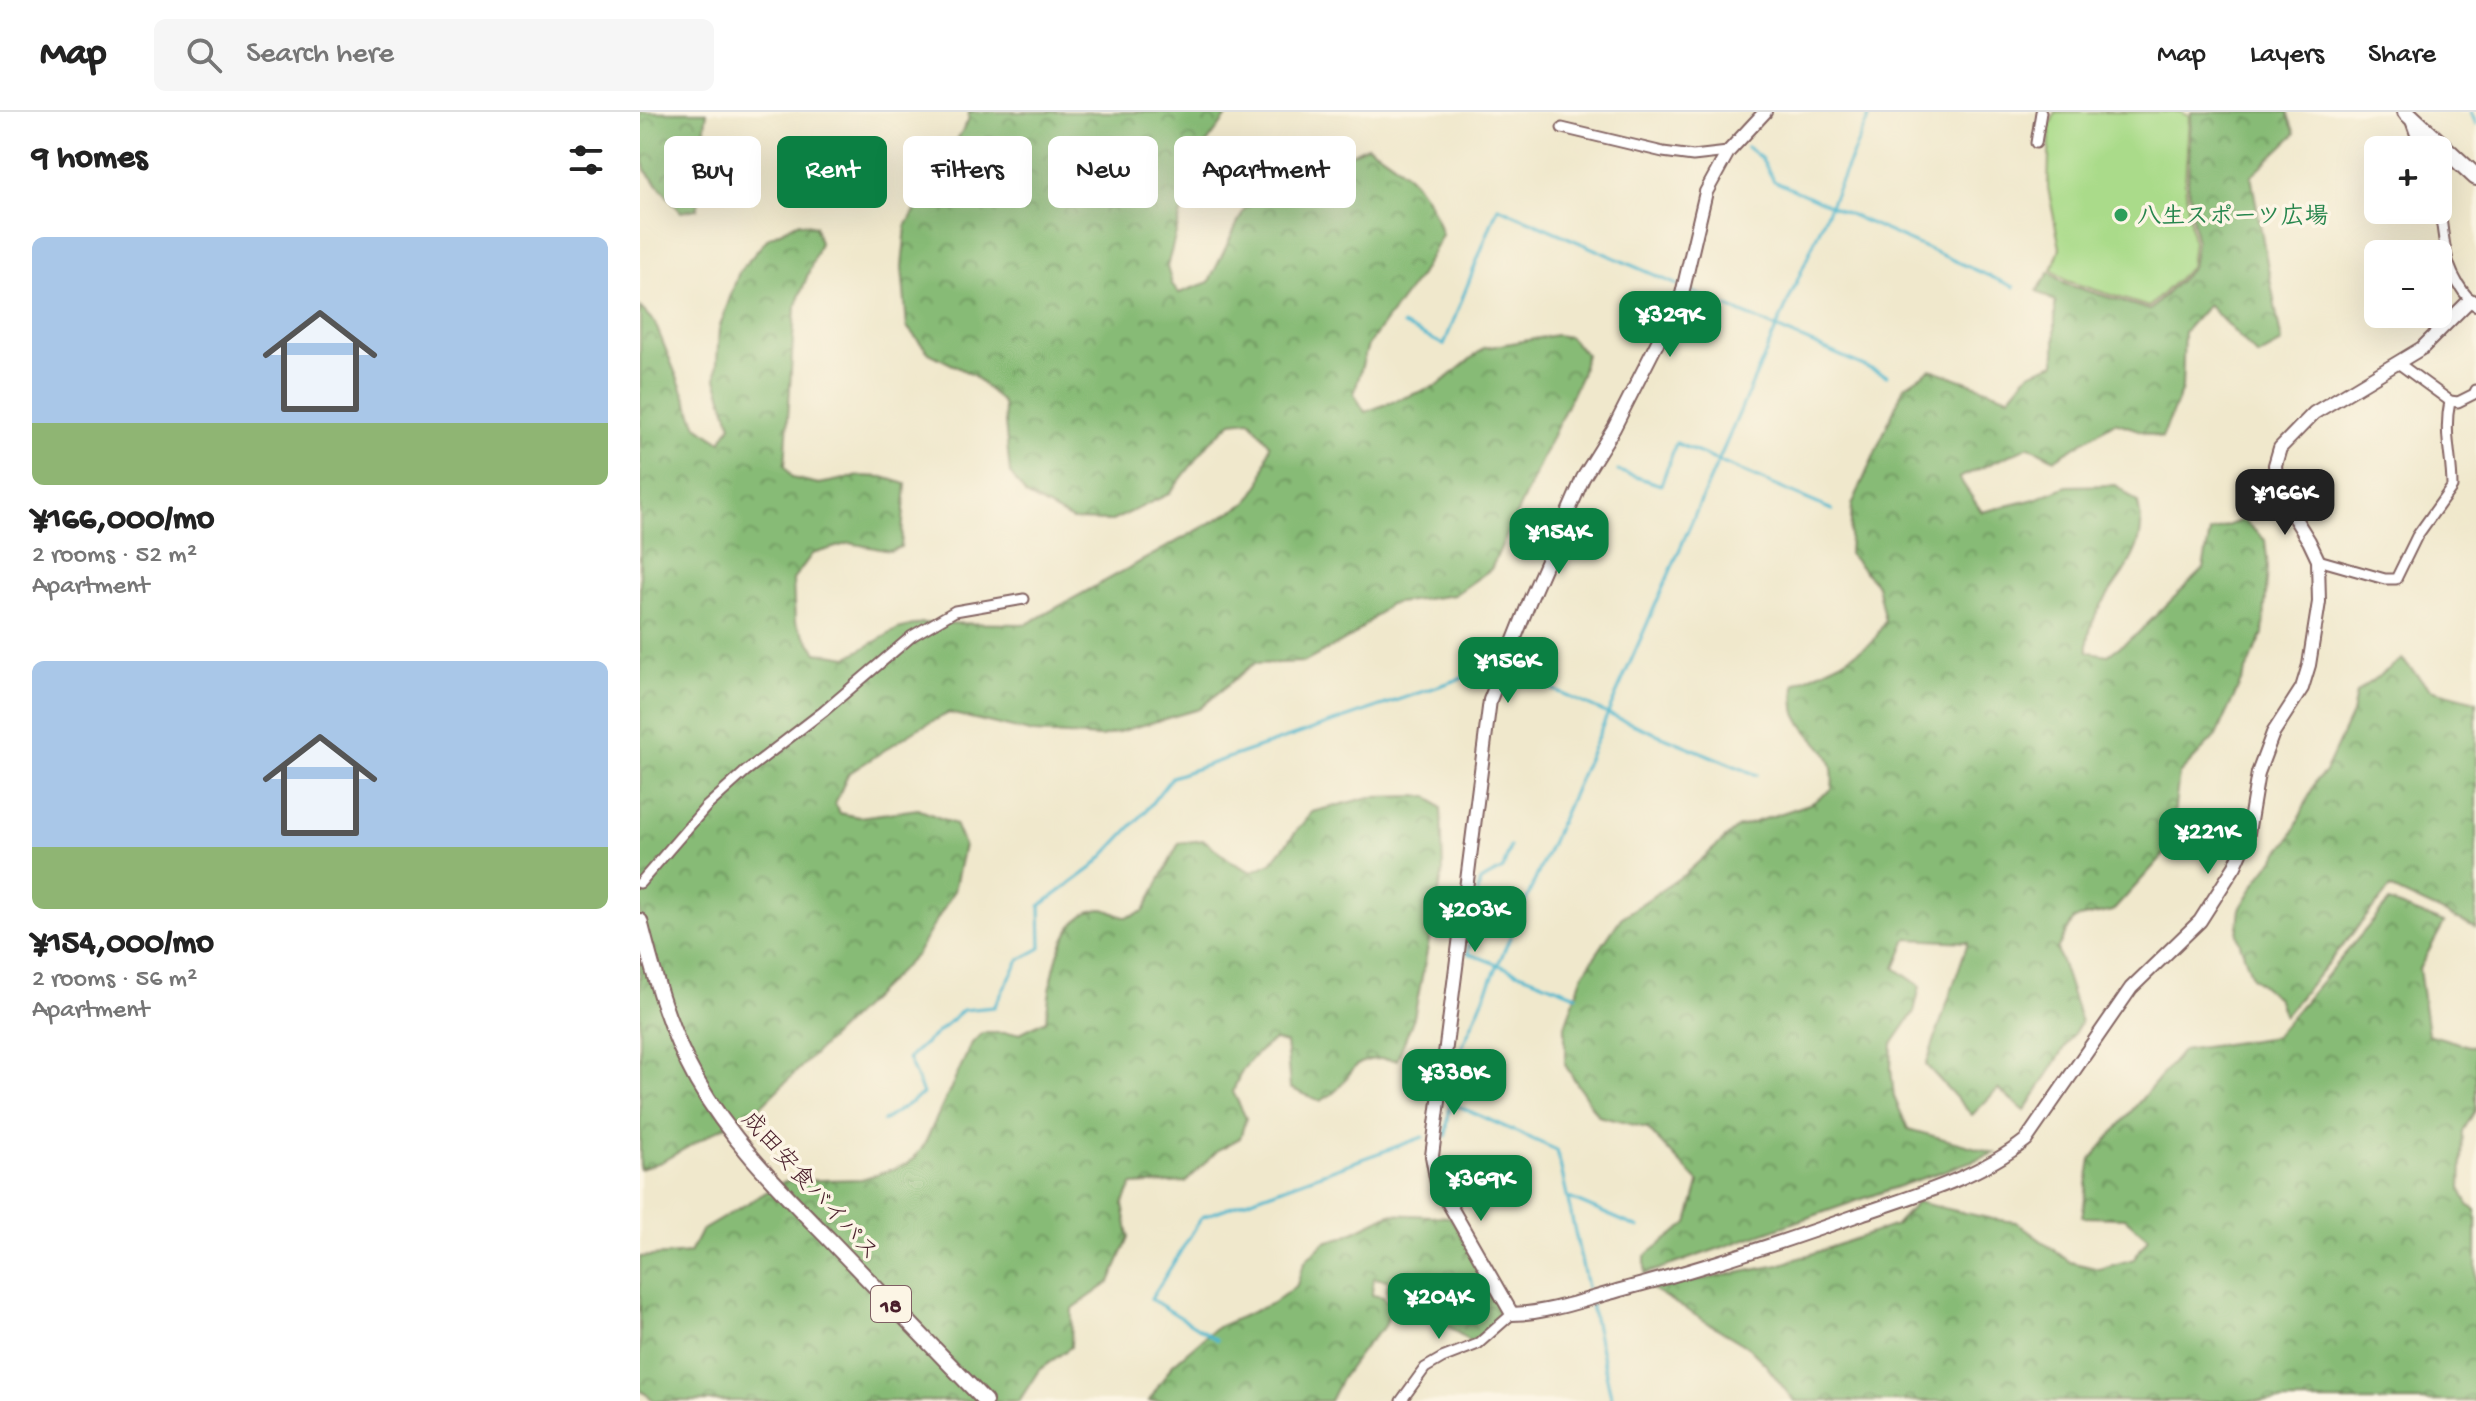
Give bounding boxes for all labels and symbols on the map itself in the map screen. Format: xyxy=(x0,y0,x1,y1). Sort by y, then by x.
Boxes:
place label: 八生スポーツ広場 xyxy=(2137,203,2329,233)
marker: 八生スポーツ広場 xyxy=(2112,206,2130,224)
pin: ¥329K xyxy=(1614,291,1726,359)
pin: ¥166K xyxy=(2229,469,2341,537)
pin: ¥154K xyxy=(1503,508,1615,576)
pin: ¥156K xyxy=(1452,637,1564,705)
pin: ¥221K xyxy=(2152,808,2264,876)
pin: ¥203K xyxy=(1419,886,1531,954)
pin: ¥338K xyxy=(1398,1049,1510,1117)
street label: 成田安食バイパス xyxy=(734,1106,884,1268)
pin: ¥369K xyxy=(1425,1155,1537,1223)
pin: ¥204K xyxy=(1383,1273,1495,1341)
road number: 18 xyxy=(871,1286,911,1322)

